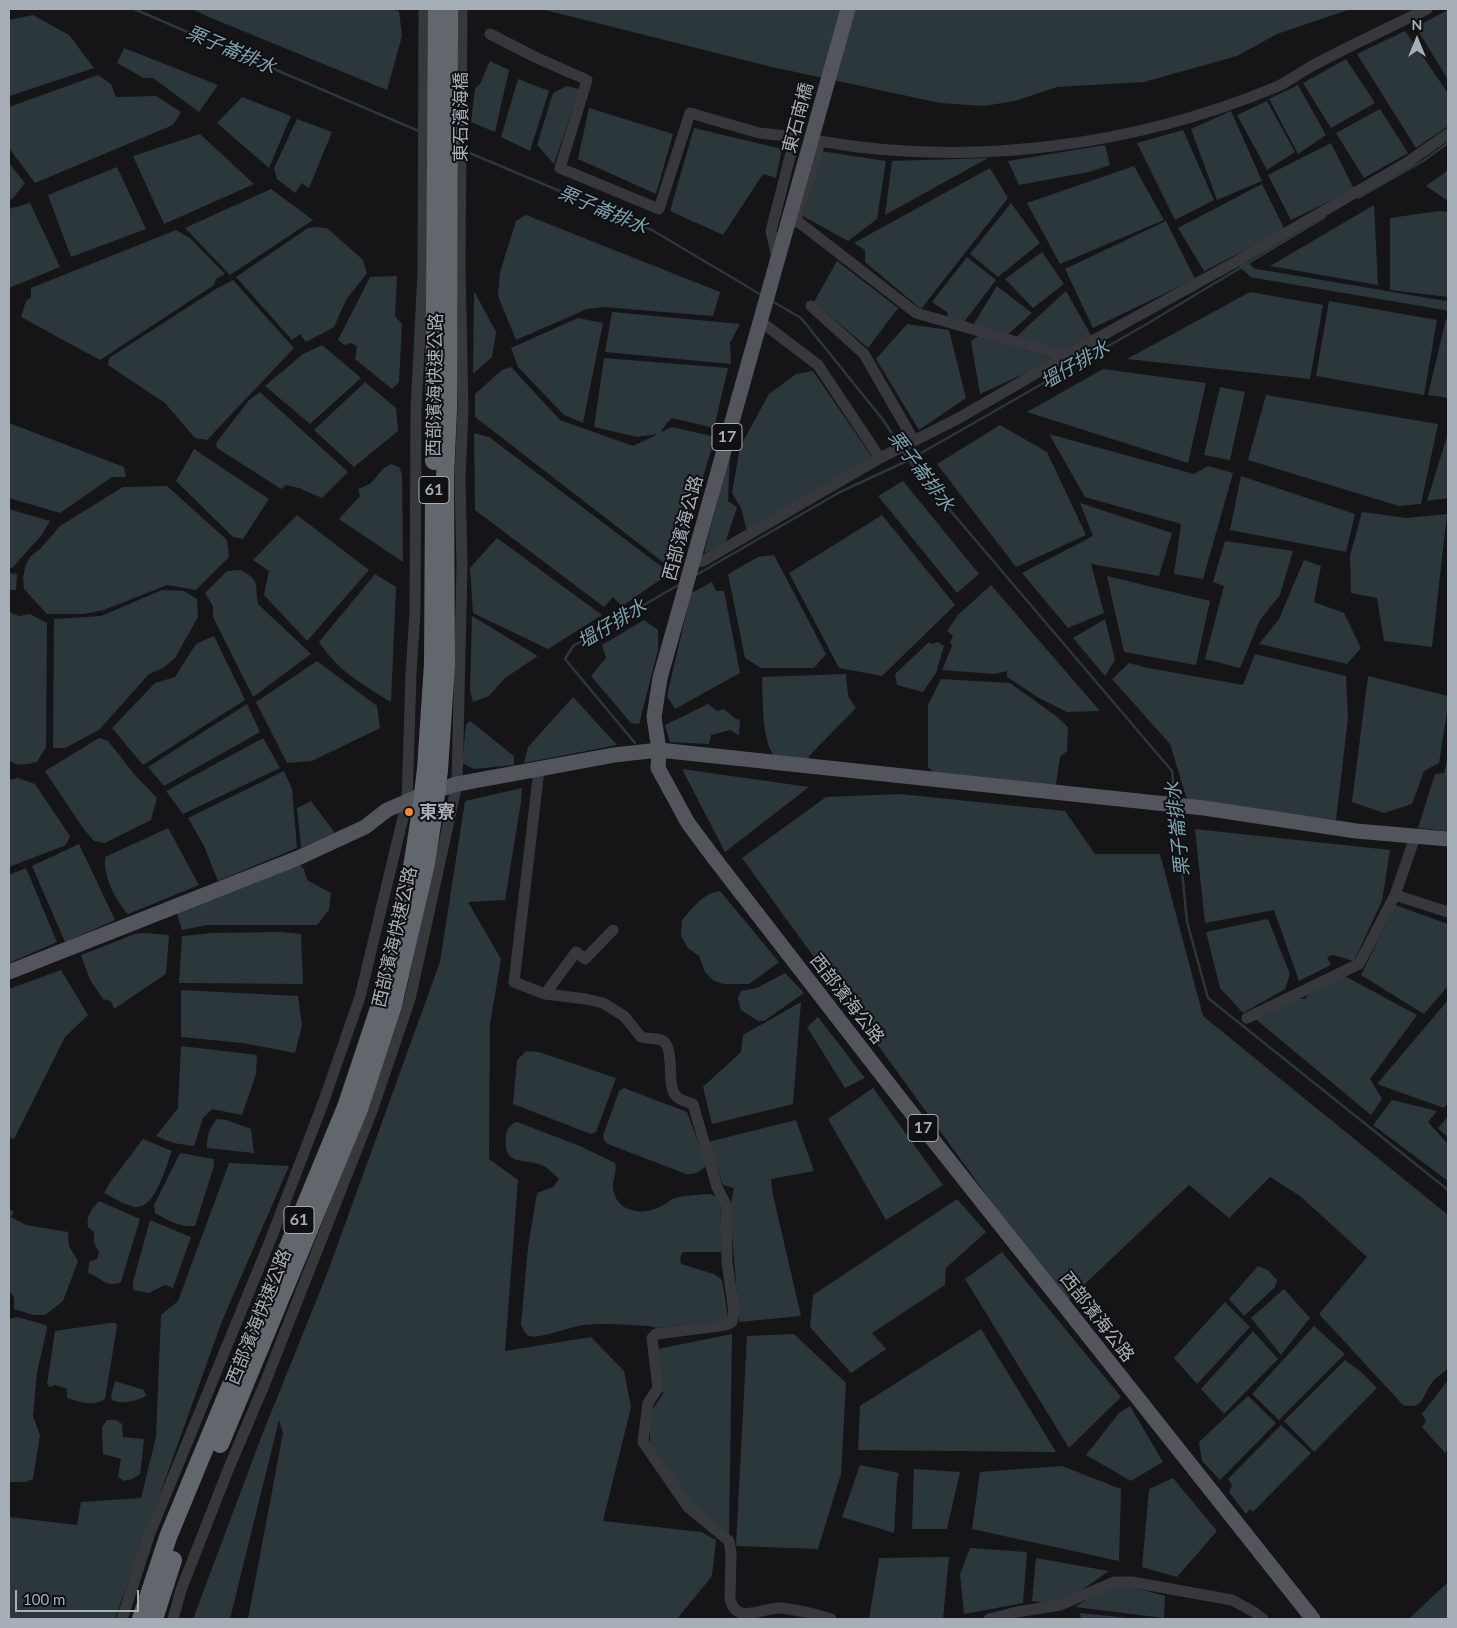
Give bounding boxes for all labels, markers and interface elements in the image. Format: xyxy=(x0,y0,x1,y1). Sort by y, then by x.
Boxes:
north arrow xyxy=(1392,15,1442,65)
text: N xyxy=(1412,16,1422,33)
water label: 栗子崙排水 xyxy=(183,21,279,79)
street label: 東石濱海橋 xyxy=(450,72,472,162)
street label: 東石南橋 xyxy=(778,80,818,156)
water label: 栗子崙排水 xyxy=(555,181,651,239)
street label: 西部濱海快速公路 xyxy=(423,313,447,457)
water label: 塭仔排水 xyxy=(1036,336,1114,394)
road number: 17 xyxy=(712,424,742,451)
water label: 栗子崙排水 xyxy=(883,426,959,516)
street label: 西部濱海公路 xyxy=(659,473,707,583)
road number: 61 xyxy=(419,476,449,504)
water label: 塭仔排水 xyxy=(574,595,650,653)
water label: 栗子崙排水 xyxy=(1162,781,1194,877)
place label: 東寮 xyxy=(419,801,455,823)
marker: 東寮 xyxy=(403,806,415,818)
street label: 西部濱海快速公路 xyxy=(368,864,422,1010)
street label: 西部濱海公路 xyxy=(805,950,889,1048)
road number: 17 xyxy=(908,1114,938,1142)
road number: 61 xyxy=(284,1206,314,1234)
street label: 西部濱海快速公路 xyxy=(222,1246,296,1388)
street label: 西部濱海公路 xyxy=(1055,1268,1139,1366)
scale bar xyxy=(18,1580,141,1612)
text: 100 m xyxy=(23,1590,65,1608)

